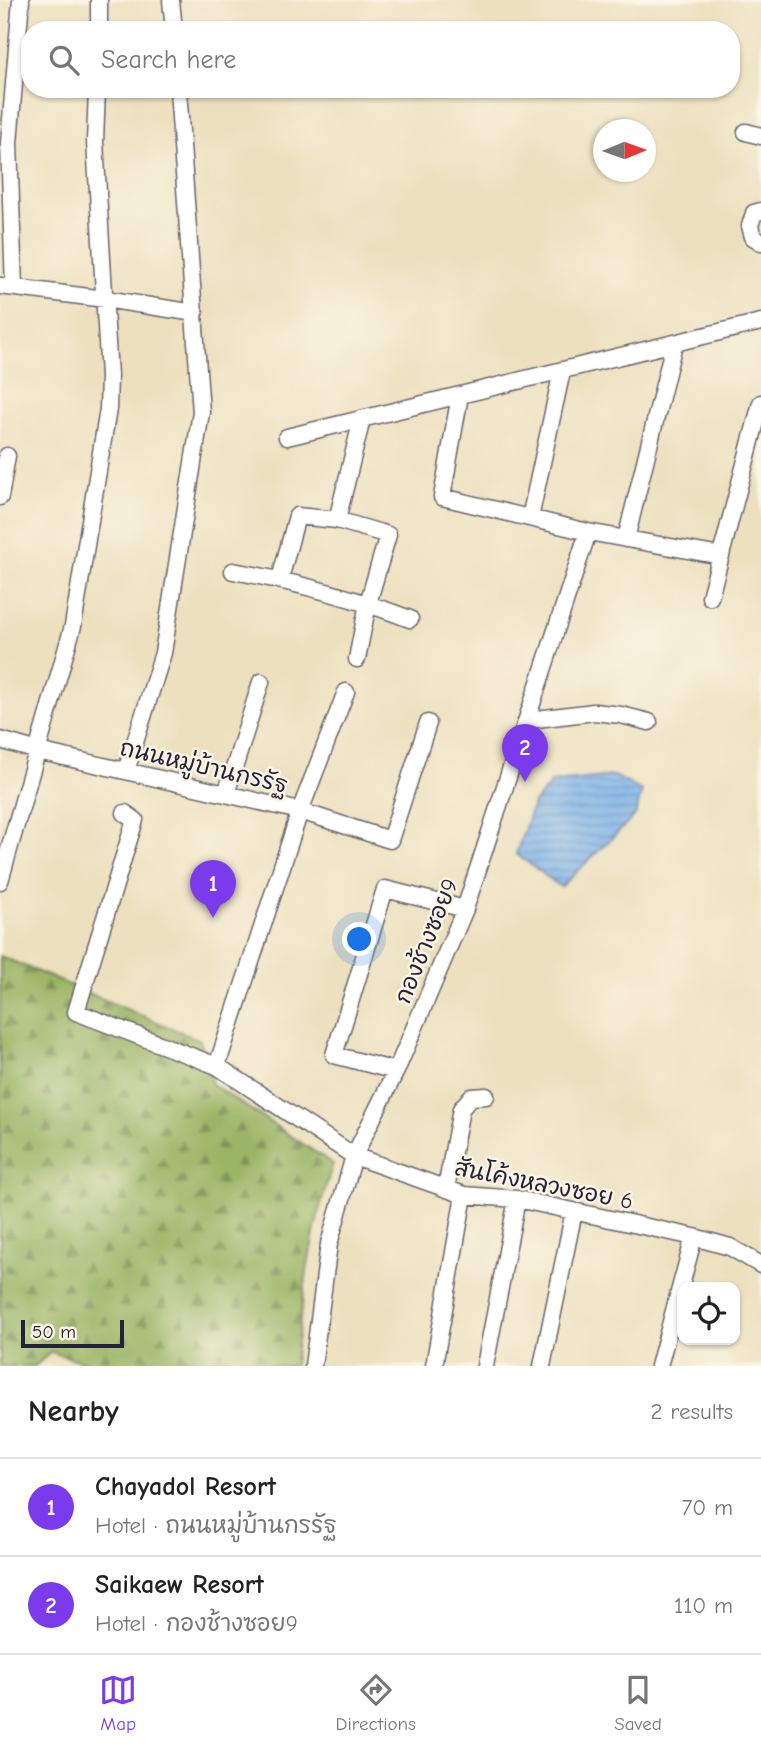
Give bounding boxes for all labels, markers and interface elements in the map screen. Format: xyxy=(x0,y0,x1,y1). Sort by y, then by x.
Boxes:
search box xyxy=(21,21,740,98)
icon: search xyxy=(45,41,83,79)
text: Search here xyxy=(101,45,236,75)
north arrow xyxy=(593,119,656,182)
pin: 2 xyxy=(502,724,548,782)
street label: ถนนหมู่บ้านกรรัฐ xyxy=(116,732,291,803)
pin: 1 xyxy=(190,860,236,918)
street label: กองช้างซอย9 xyxy=(387,874,464,1008)
your location xyxy=(342,922,376,956)
street label: สันโค้งหลวงซอย 6 xyxy=(452,1151,636,1215)
map controls xyxy=(677,1282,740,1345)
button: locate xyxy=(677,1282,740,1345)
scale bar xyxy=(21,1317,124,1349)
text: 50 m xyxy=(32,1321,76,1343)
text: Nearby xyxy=(28,1394,119,1429)
text: 2 results xyxy=(651,1398,733,1425)
text: Chayadol Resort xyxy=(95,1472,276,1502)
text: 1 xyxy=(46,1494,56,1521)
text: 70 m xyxy=(681,1494,733,1521)
text: Hotel · ถนนหมู่บ้านกรรัฐ xyxy=(95,1512,337,1539)
text: Saikaew Resort xyxy=(95,1570,264,1600)
text: 2 xyxy=(45,1592,57,1619)
text: 110 m xyxy=(674,1592,733,1619)
text: Hotel · กองช้างซอย9 xyxy=(95,1610,298,1637)
tab: Map xyxy=(99,1671,137,1735)
tab: Directions xyxy=(336,1671,416,1735)
tab: Saved xyxy=(614,1671,662,1735)

